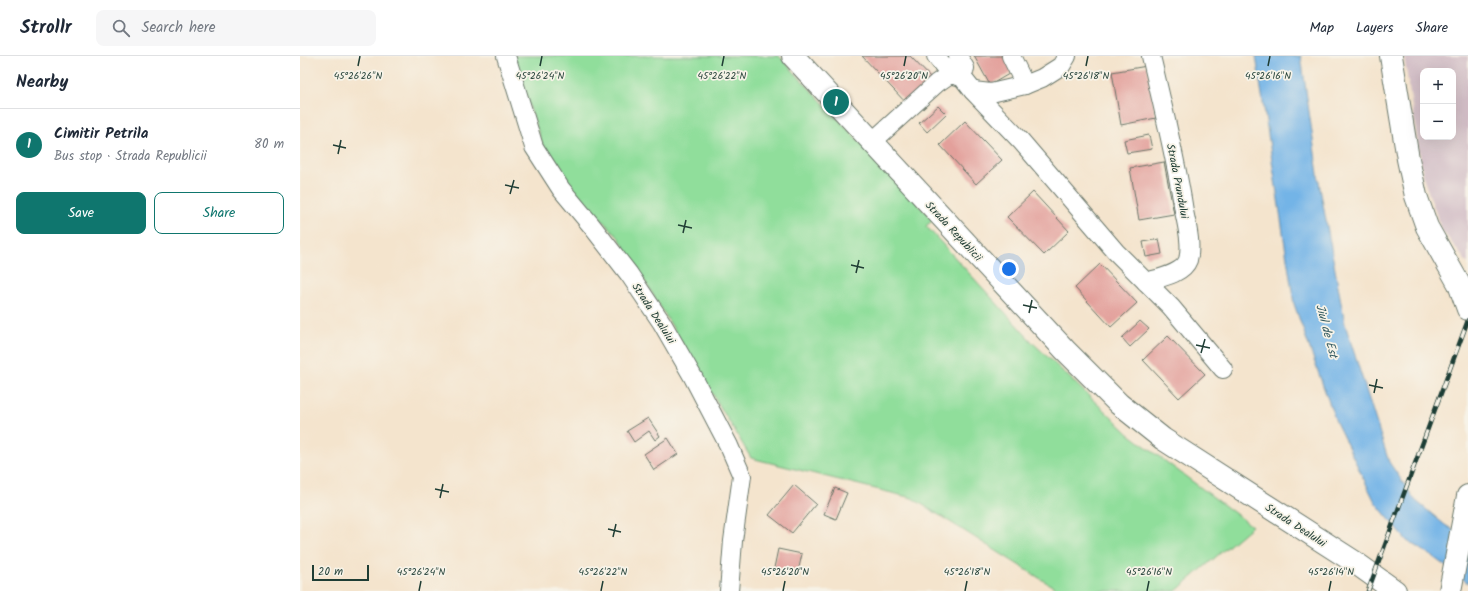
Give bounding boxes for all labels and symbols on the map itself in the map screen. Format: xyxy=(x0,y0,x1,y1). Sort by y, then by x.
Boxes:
text: 45°26'26"N xyxy=(334,68,382,84)
text: 45°26'24"N xyxy=(516,68,564,84)
text: 45°26'22"N xyxy=(698,68,747,84)
text: 45°26'20"N xyxy=(880,68,928,84)
text: 45°26'18"N xyxy=(1063,68,1109,84)
text: 45°26'16"N xyxy=(1245,68,1291,84)
pin: 1 xyxy=(823,87,849,117)
street label: Strada Prundului xyxy=(1161,142,1193,221)
street label: Strada Republicii xyxy=(920,197,986,266)
your location xyxy=(999,259,1019,279)
street label: Strada Dealului xyxy=(627,279,680,348)
water label: Jiul de Est xyxy=(1310,302,1343,362)
street label: Strada Dealului xyxy=(1261,499,1330,553)
scale bar xyxy=(312,563,369,582)
text: 45°26'24"N xyxy=(397,564,445,580)
text: 45°26'22"N xyxy=(579,564,628,580)
text: 45°26'20"N xyxy=(761,564,809,580)
text: 45°26'18"N xyxy=(944,564,990,580)
text: 45°26'16"N xyxy=(1126,564,1172,580)
text: 45°26'14"N xyxy=(1308,564,1354,580)

